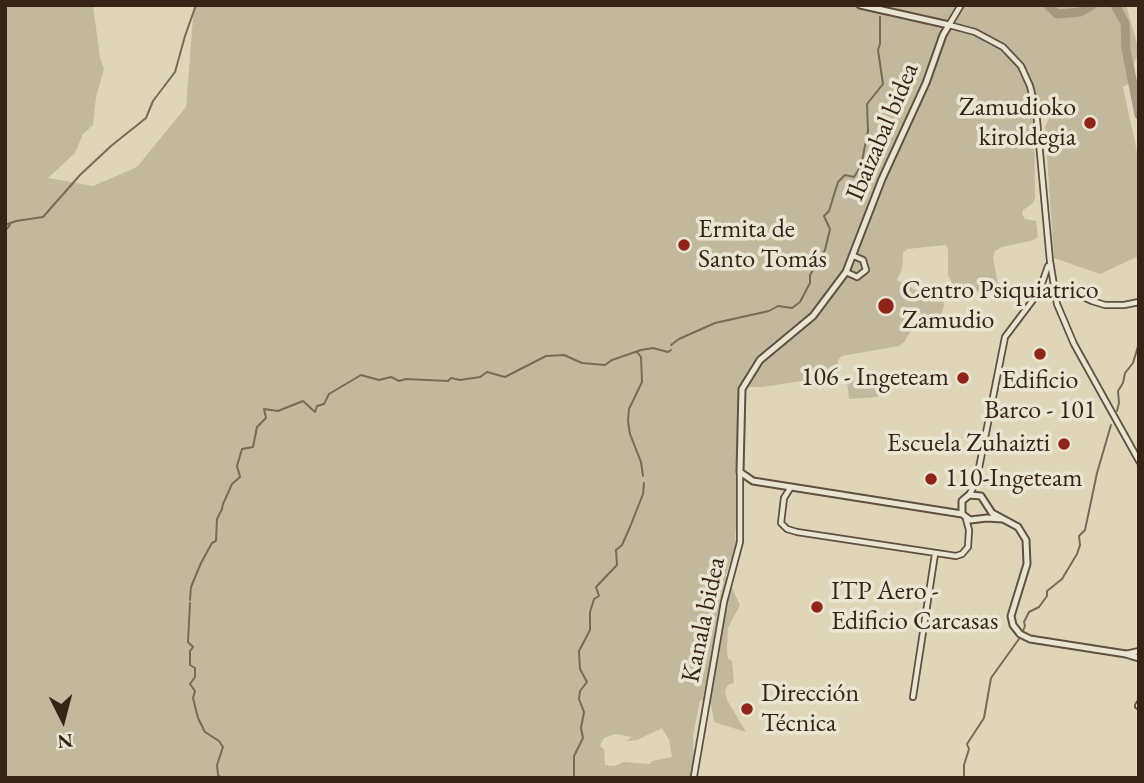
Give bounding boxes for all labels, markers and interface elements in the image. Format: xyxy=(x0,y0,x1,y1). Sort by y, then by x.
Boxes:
street label: Ibaizabal bidea xyxy=(840,58,926,206)
place label: Zamudioko kiroldegia xyxy=(959,92,1076,154)
marker: Zamudioko kiroldegia xyxy=(1082,115,1098,131)
place label: Ermita de Santo Tomás xyxy=(698,214,827,276)
marker: Ermita de Santo Tomás xyxy=(676,237,692,253)
place label: Centro Psiquiatrico Zamudio xyxy=(902,275,1099,336)
marker: Centro Psiquiatrico Zamudio xyxy=(876,296,896,316)
marker: Edificio Barco - 101 xyxy=(1032,346,1048,362)
place label: 106 - Ingeteam xyxy=(801,362,949,394)
place label: Edificio Barco - 101 xyxy=(984,365,1096,426)
marker: 106 - Ingeteam xyxy=(955,370,971,386)
place label: Escuela Zuhaizti xyxy=(887,428,1050,460)
marker: Escuela Zuhaizti xyxy=(1056,436,1072,452)
place label: 110-Ingeteam xyxy=(945,463,1082,495)
marker: 110-Ingeteam xyxy=(923,471,939,487)
street label: Kanala bidea xyxy=(675,554,733,686)
place label: ITP Aero - Edificio Carcasas xyxy=(831,576,998,638)
marker: ITP Aero - Edificio Carcasas xyxy=(809,599,825,615)
place label: Dirección Técnica xyxy=(761,678,859,740)
north arrow xyxy=(28,685,98,755)
marker: Dirección Técnica xyxy=(739,701,755,717)
text: N xyxy=(56,728,74,755)

